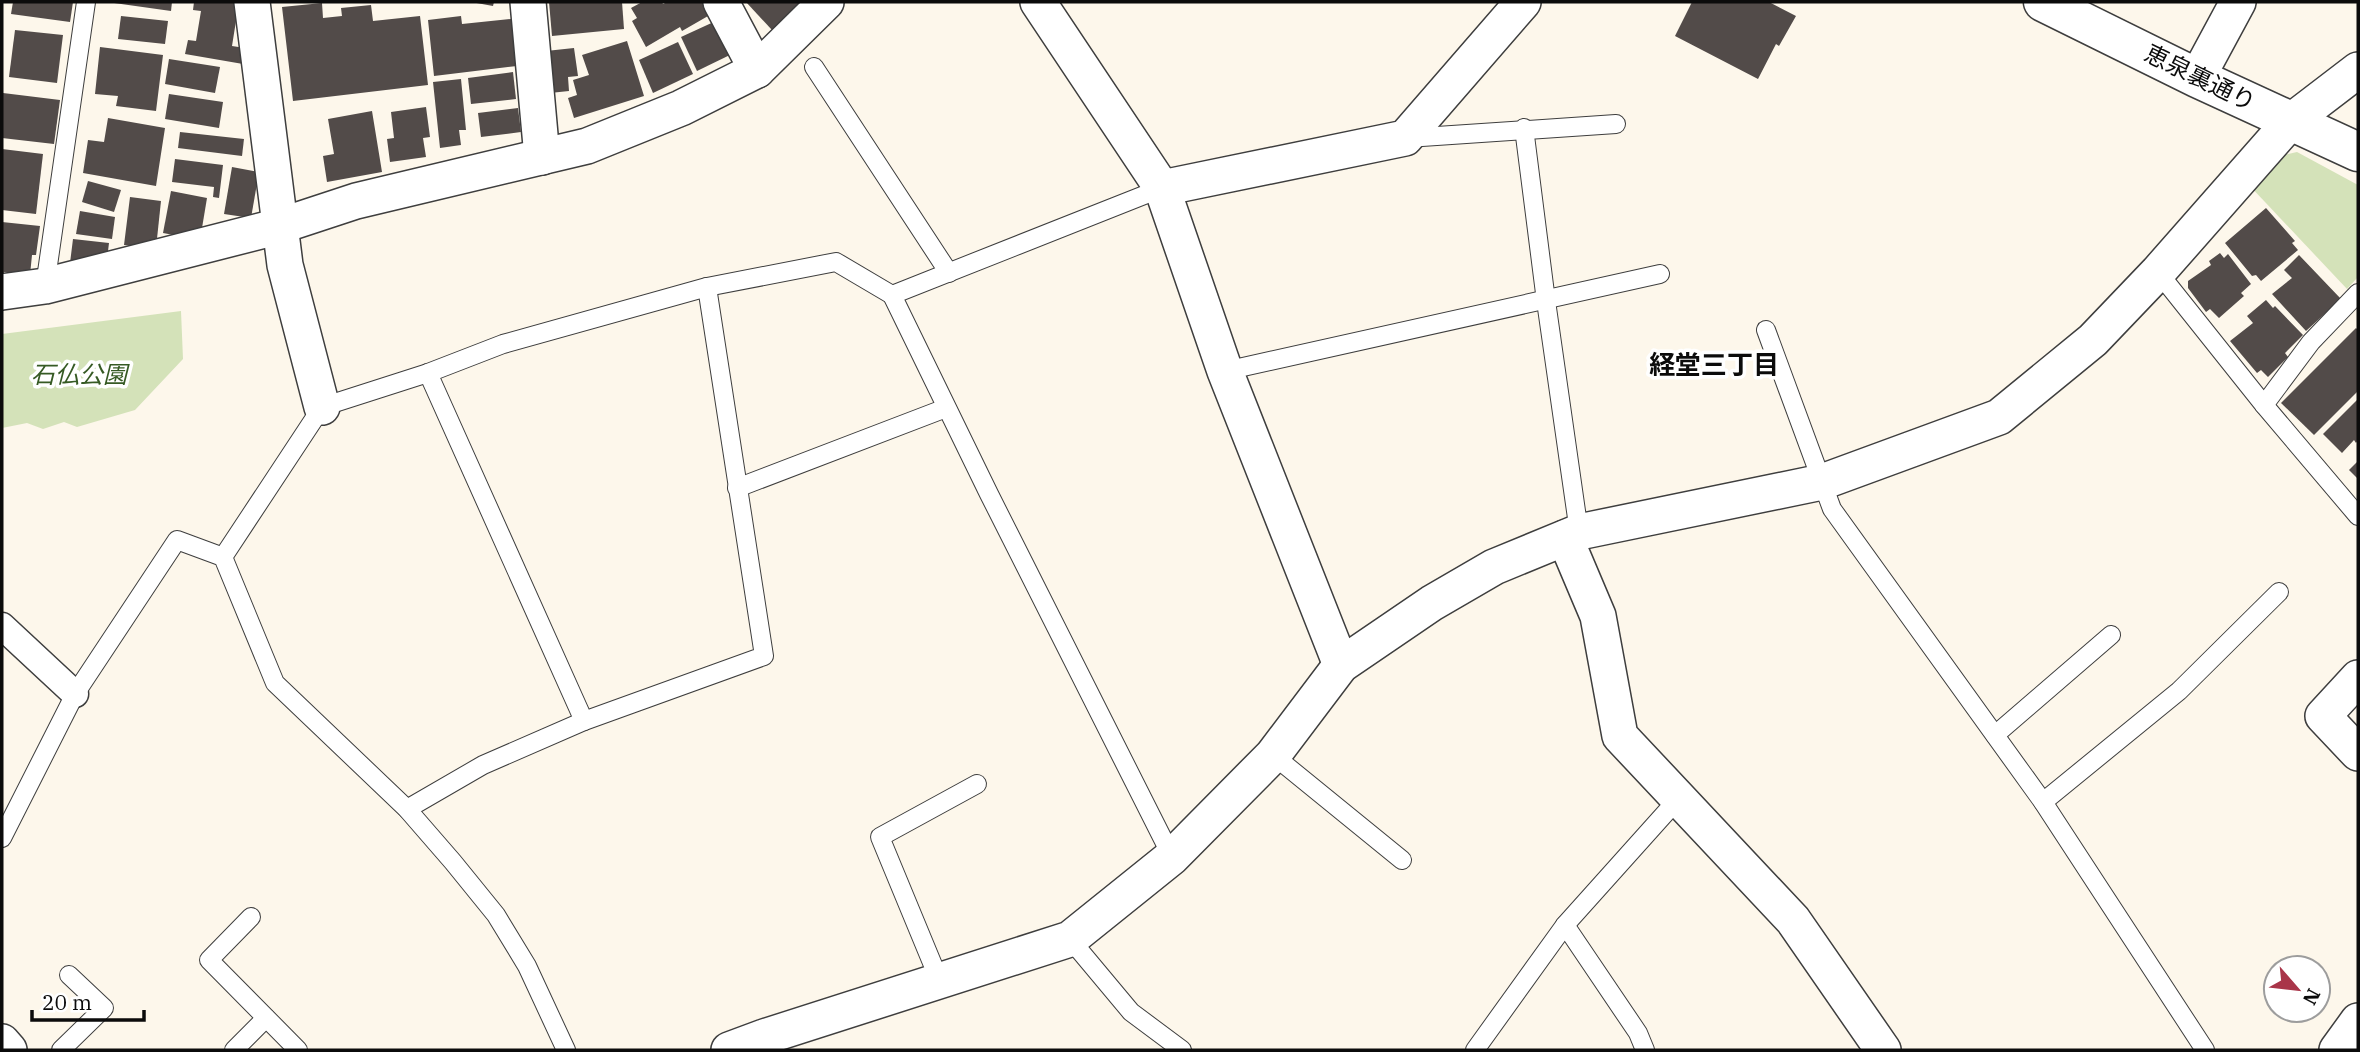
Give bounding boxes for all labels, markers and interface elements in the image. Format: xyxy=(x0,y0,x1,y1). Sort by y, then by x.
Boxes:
street label: 恵泉裏通り xyxy=(2139,36,2261,118)
district label: 経堂三丁目 xyxy=(1649,347,1779,381)
park label: 石仏公園 xyxy=(31,358,130,390)
north arrow xyxy=(2262,954,2332,1024)
scale bar xyxy=(32,978,144,1022)
text: N xyxy=(2298,985,2326,1009)
text: 20 m xyxy=(42,988,92,1016)

